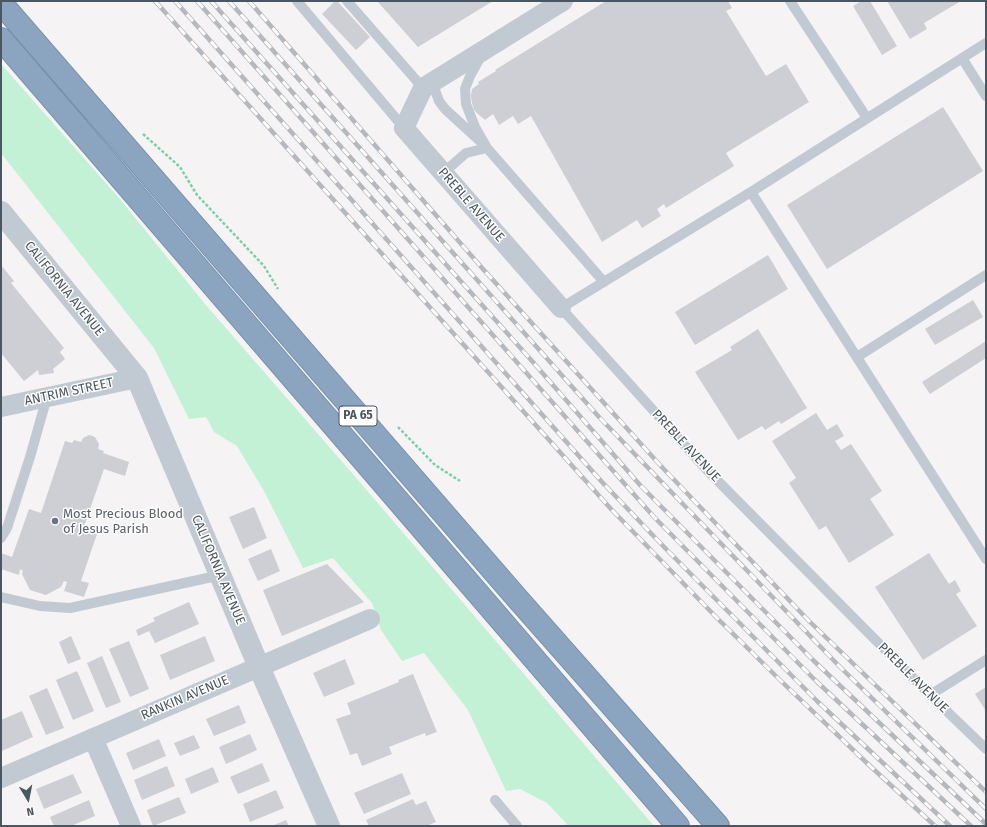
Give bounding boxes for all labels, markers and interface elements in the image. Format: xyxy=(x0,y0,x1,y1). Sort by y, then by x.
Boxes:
street label: PREBLE AVENUE xyxy=(435,165,507,245)
street label: CALIFORNIA AVENUE xyxy=(21,238,107,340)
street label: ANTRIM STREET xyxy=(23,375,115,409)
road number: PA 65 xyxy=(339,406,377,426)
street label: PREBLE AVENUE xyxy=(649,407,723,485)
place label: Most Precious Blood of Jesus Parish xyxy=(63,506,183,537)
street label: CALIFORNIA AVENUE xyxy=(188,513,248,627)
marker: Most Precious Blood of Jesus Parish xyxy=(50,516,60,526)
street label: PREBLE AVENUE xyxy=(875,640,951,716)
street label: RANKIN AVENUE xyxy=(139,672,231,724)
north arrow xyxy=(8,779,48,819)
text: N xyxy=(25,804,35,818)

